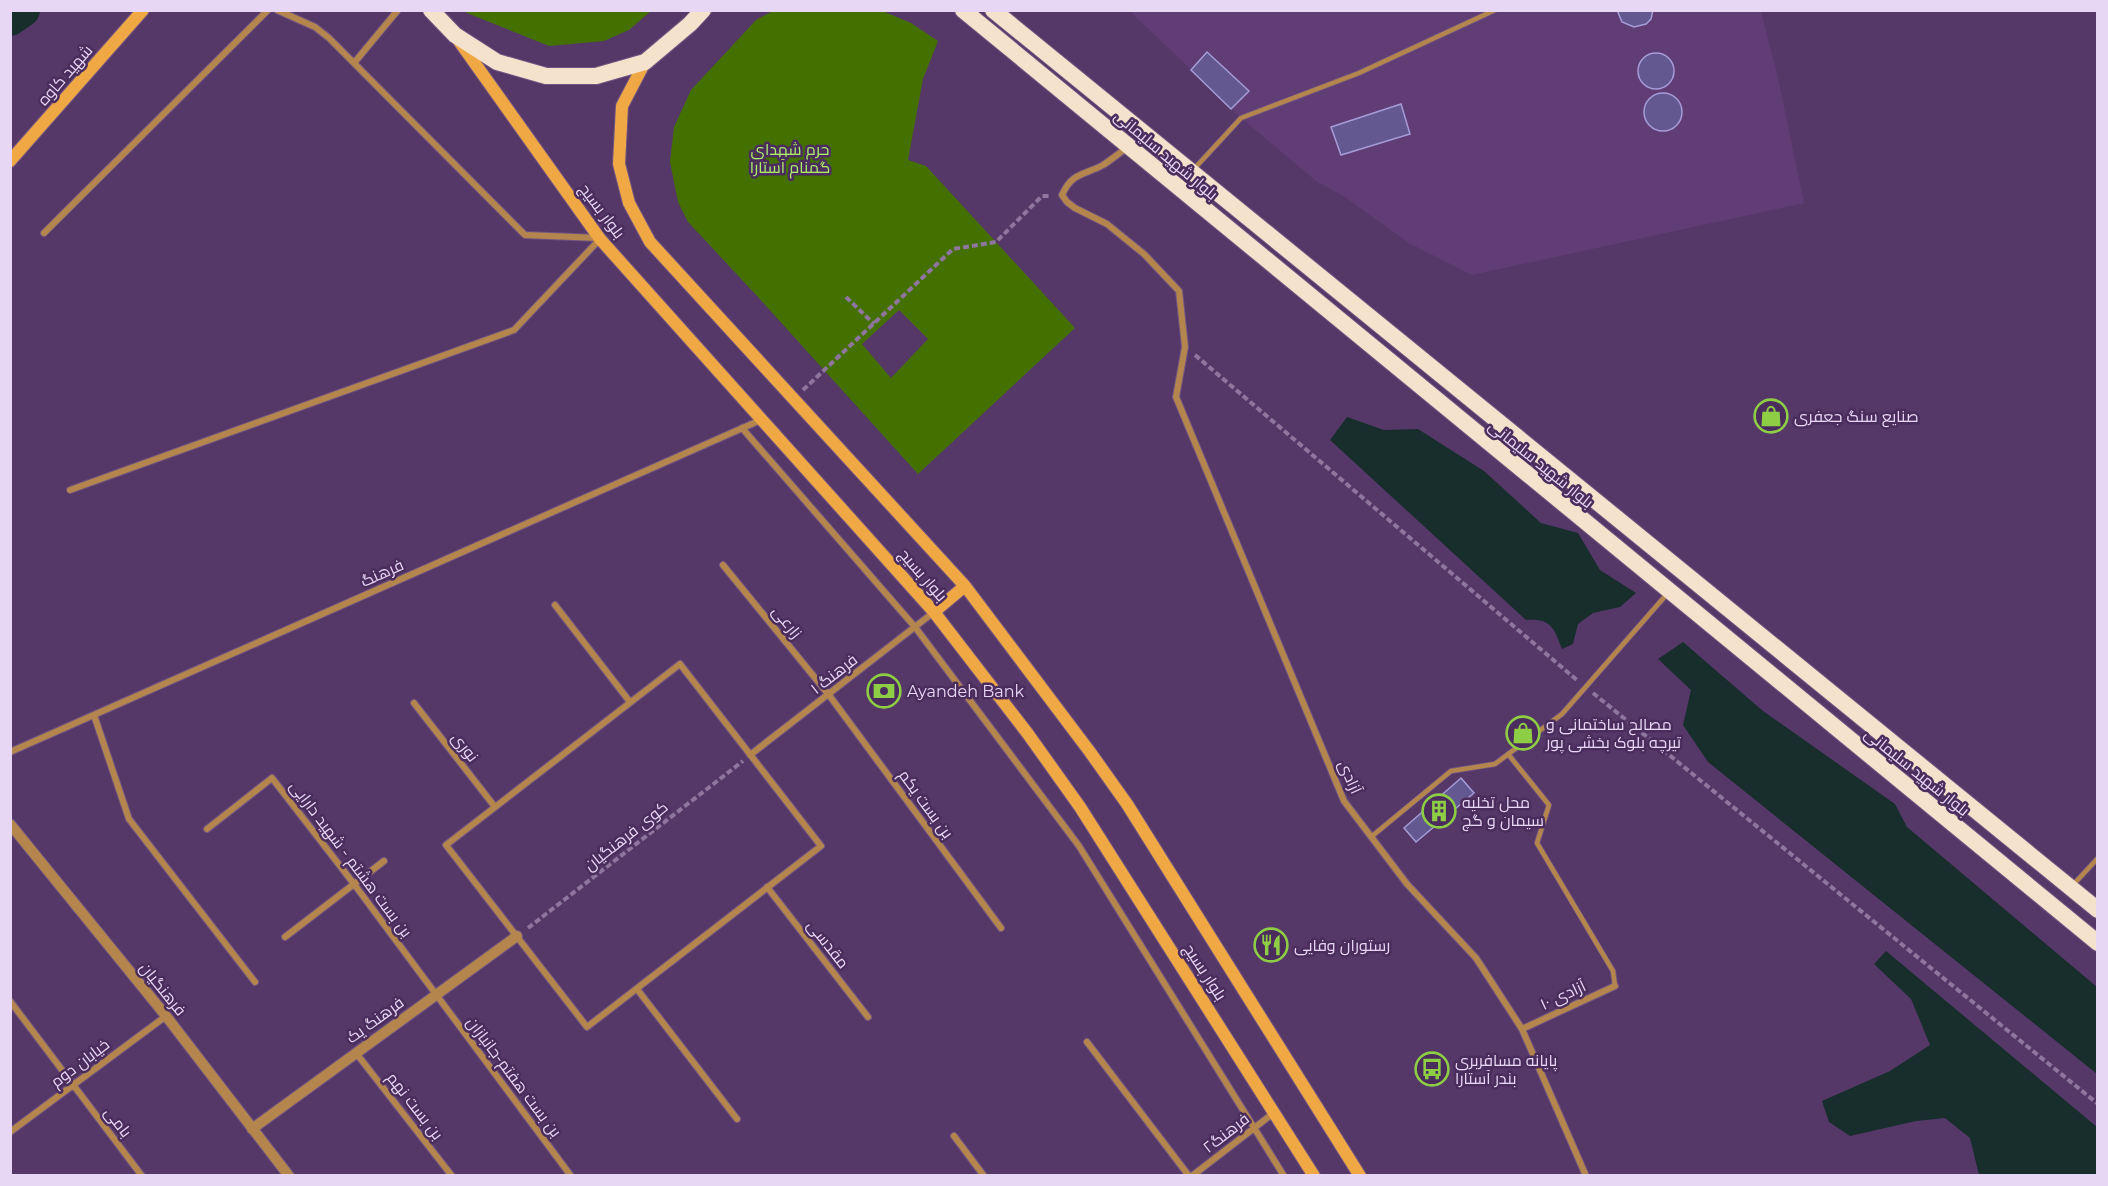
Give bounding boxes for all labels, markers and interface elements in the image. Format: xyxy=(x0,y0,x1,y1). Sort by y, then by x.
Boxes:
street label: شهید کاوه xyxy=(34,41,97,110)
street label: بلوار شهید سلیمانی xyxy=(1110,106,1222,205)
park label: حرم شهدای گمنام آستارا xyxy=(750,140,830,179)
street label: بلوار بسیج xyxy=(574,180,629,243)
shop icon: صنایع سنگ جعفری xyxy=(1753,398,1789,434)
place label: صنایع سنگ جعفری xyxy=(1794,407,1919,428)
street label: بلوار شهید سلیمانی xyxy=(1484,416,1597,513)
street label: بلوار بسیج xyxy=(893,545,951,607)
street label: فرهنگ xyxy=(358,555,406,591)
street label: زارعی xyxy=(767,602,806,643)
street label: فرهنگ ۱ xyxy=(807,650,861,698)
bank icon: Ayandeh Bank xyxy=(866,673,902,709)
place label: Ayandeh Bank xyxy=(907,682,1025,701)
shop icon: مصالح ساختمانی و تیرچه بلوک بخشی پور xyxy=(1505,715,1541,751)
place label: مصالح ساختمانی و تیرچه بلوک بخشی پور xyxy=(1545,715,1682,754)
street label: بلوار شهید سلیمانی xyxy=(1860,724,1973,821)
street label: نوری xyxy=(447,729,482,766)
street label: آزادی xyxy=(1333,757,1366,798)
street label: بن بست یکم xyxy=(893,766,957,843)
street label: بن بست هشتم - شهید دارایی xyxy=(284,777,416,942)
building icon: محل تخلیه سیمان و گچ xyxy=(1421,793,1457,829)
place label: محل تخلیه سیمان و گچ xyxy=(1462,793,1544,832)
street label: کوی فرهنگیان xyxy=(580,797,672,875)
street label: مقدسی xyxy=(802,916,853,973)
restaurant icon: رستوران وفایی xyxy=(1253,927,1289,963)
place label: رستوران وفایی xyxy=(1294,936,1390,956)
street label: بلوار بسیج xyxy=(1178,940,1230,1005)
street label: فرهنگیان xyxy=(135,958,190,1020)
street label: آزادی ۱۰ xyxy=(1537,976,1590,1015)
street label: فرهنگ یک xyxy=(342,993,408,1047)
street label: بن بست هفتم-جانبازان xyxy=(461,1013,565,1142)
street label: خیابان دوم xyxy=(47,1035,114,1093)
bus stop icon: پایانه مسافربری بندر آستارا xyxy=(1414,1051,1450,1087)
place label: پایانه مسافربری بندر آستارا xyxy=(1455,1051,1558,1088)
street label: بن بست نهم xyxy=(381,1069,447,1145)
street label: بامی xyxy=(99,1103,136,1142)
street label: فرهنگ۲ xyxy=(1199,1109,1253,1157)

